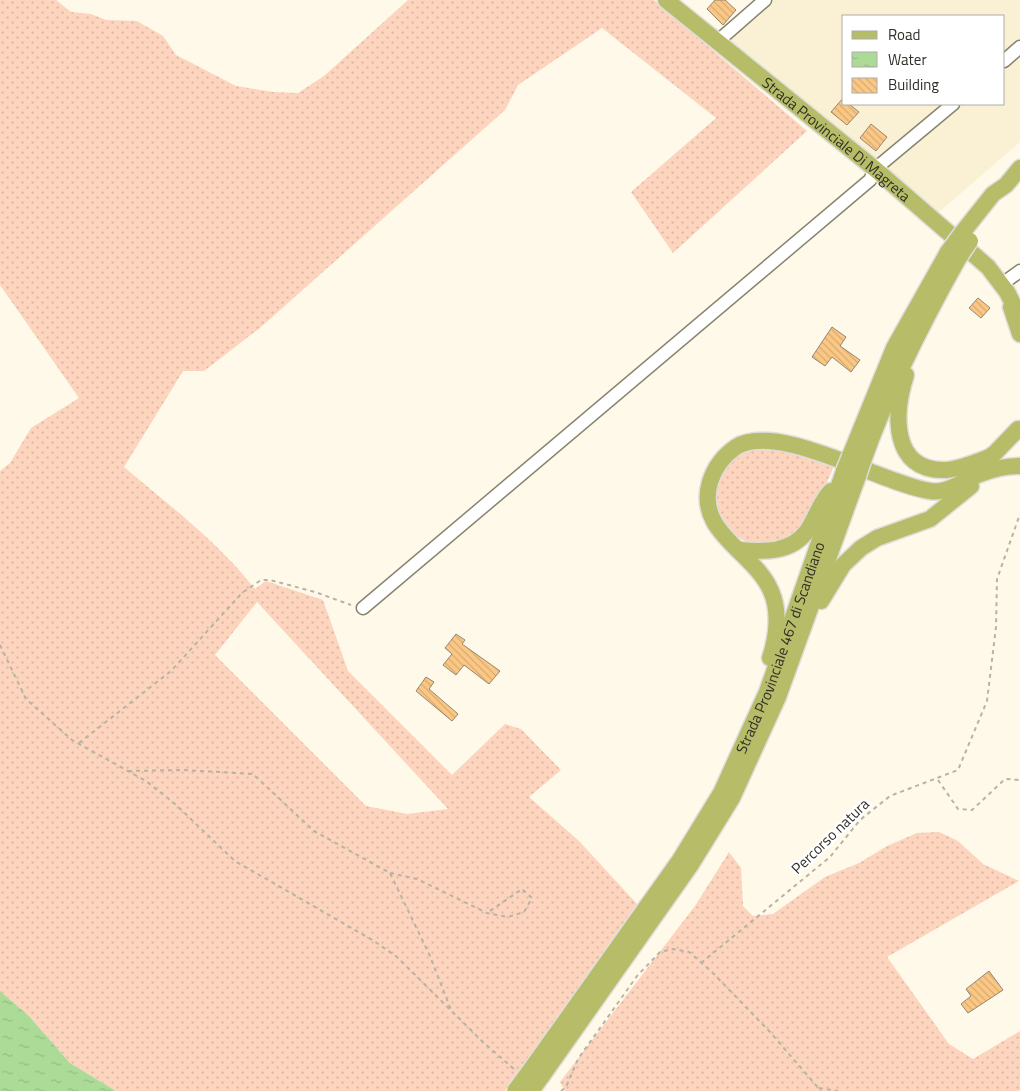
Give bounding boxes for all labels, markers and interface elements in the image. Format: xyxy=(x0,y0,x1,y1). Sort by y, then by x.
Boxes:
legend xyxy=(842,15,1005,105)
text: Road xyxy=(888,23,920,46)
text: Water xyxy=(888,48,927,71)
street label: Strada Provinciale Di Magreta xyxy=(757,71,916,207)
text: Building xyxy=(888,73,939,96)
street label: Strada Provinciale 467 di Scandiano xyxy=(729,538,830,757)
street label: Percorso natura xyxy=(786,792,875,879)

